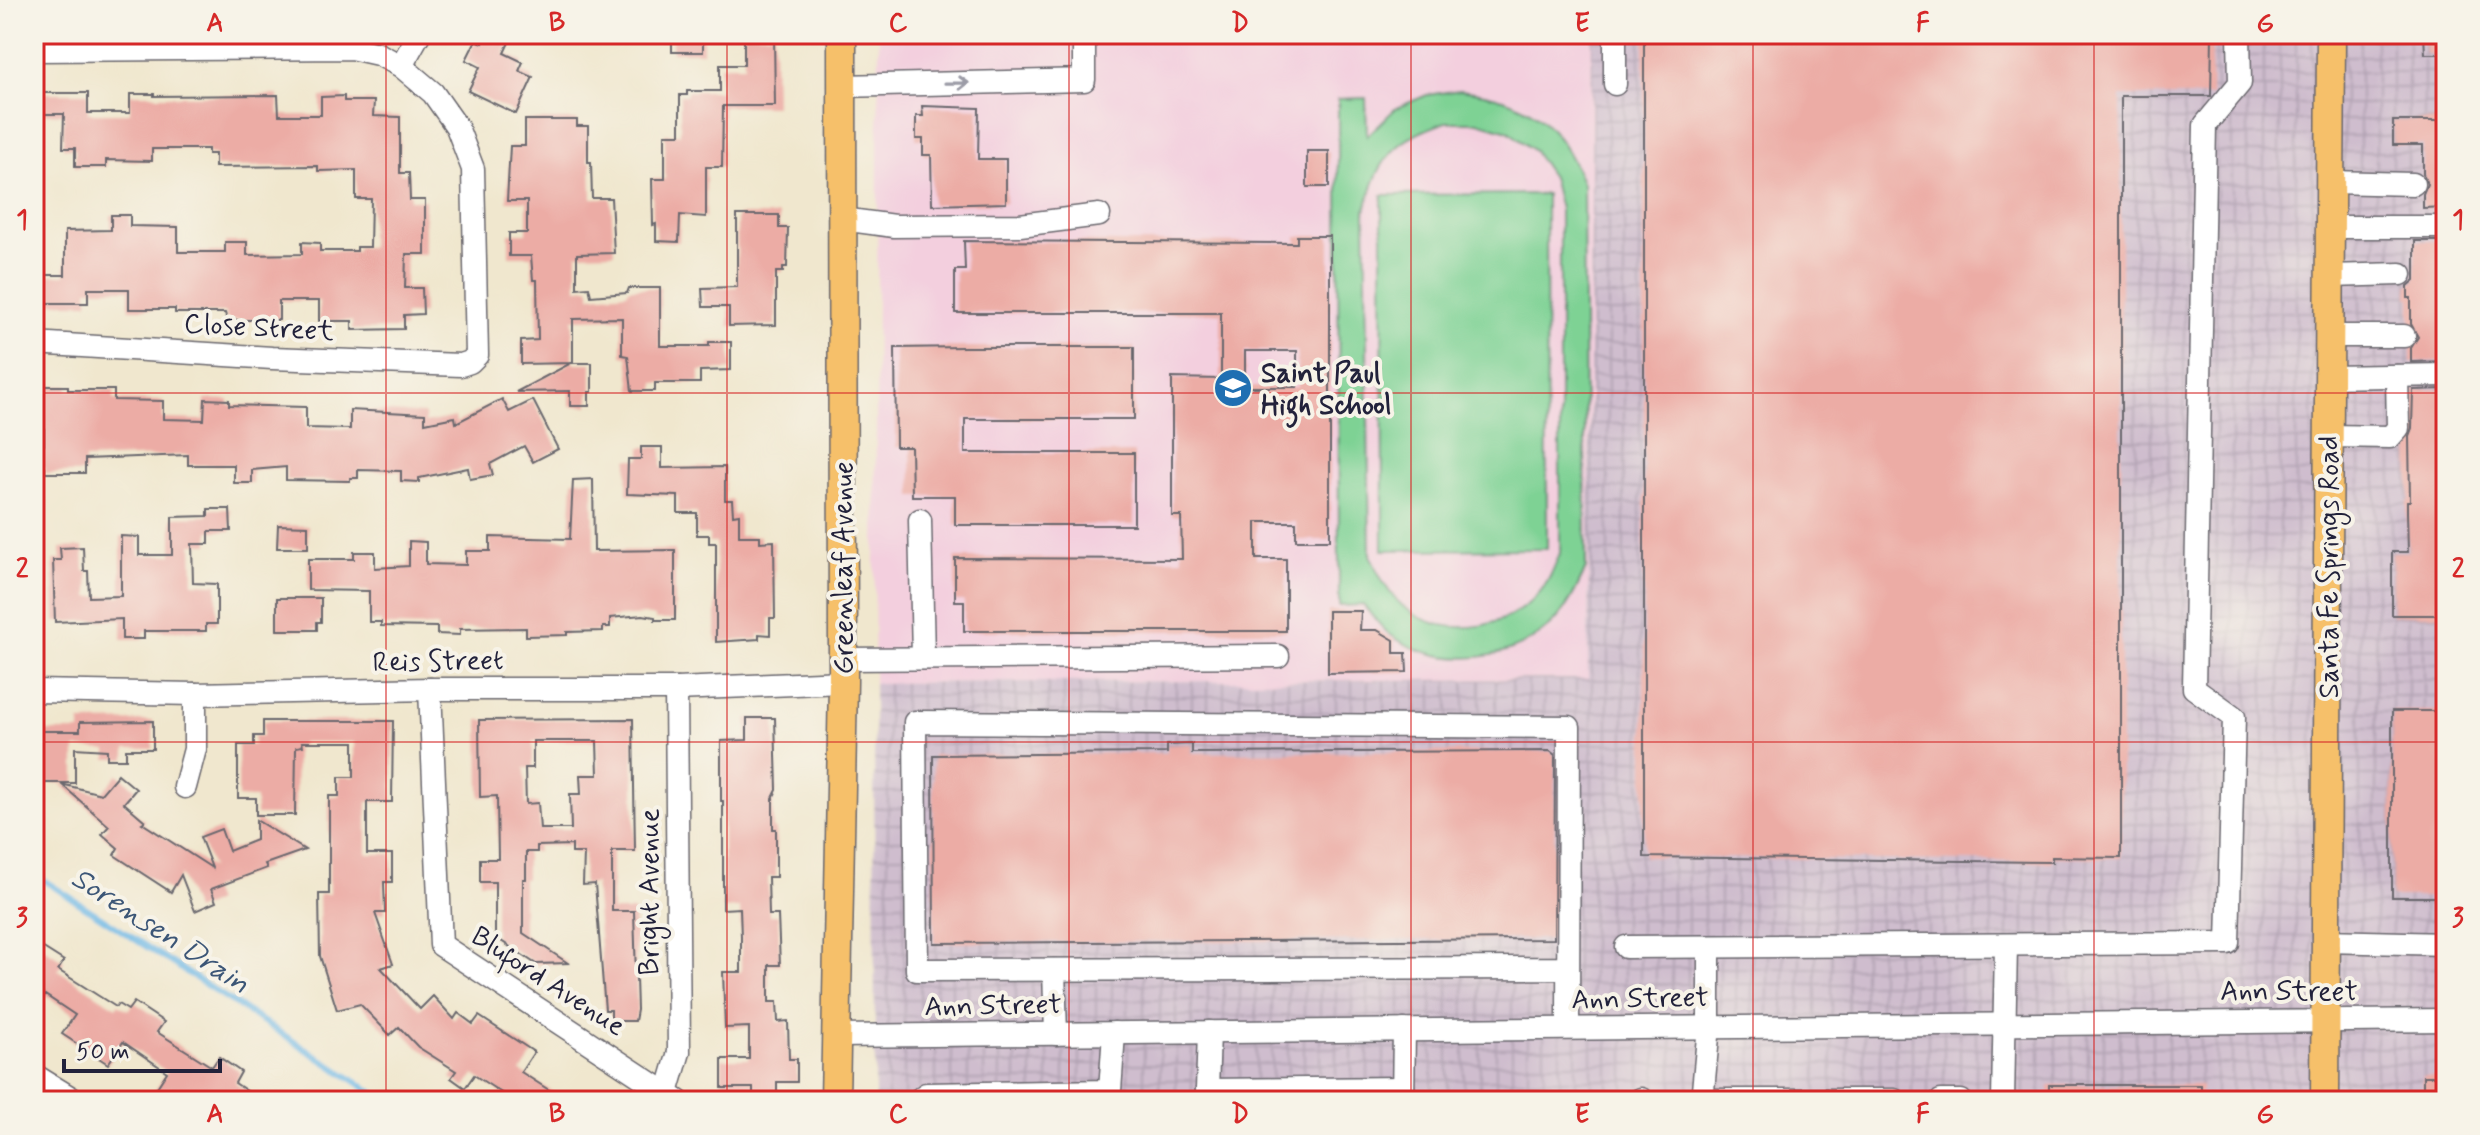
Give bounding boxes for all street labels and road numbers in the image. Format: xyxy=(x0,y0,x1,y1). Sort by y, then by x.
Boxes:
street label: Close Street xyxy=(183,306,335,351)
street label: Santa Fe Springs Road xyxy=(2312,436,2351,698)
street label: Greenleaf Avenue xyxy=(826,461,863,675)
street label: Reis Street xyxy=(372,643,504,682)
street label: Bright Avenue xyxy=(632,808,671,976)
street label: Bluford Avenue xyxy=(462,918,632,1047)
street label: Ann Street xyxy=(2220,974,2358,1011)
street label: Ann Street xyxy=(1571,980,1709,1019)
street label: Ann Street xyxy=(924,987,1062,1026)

